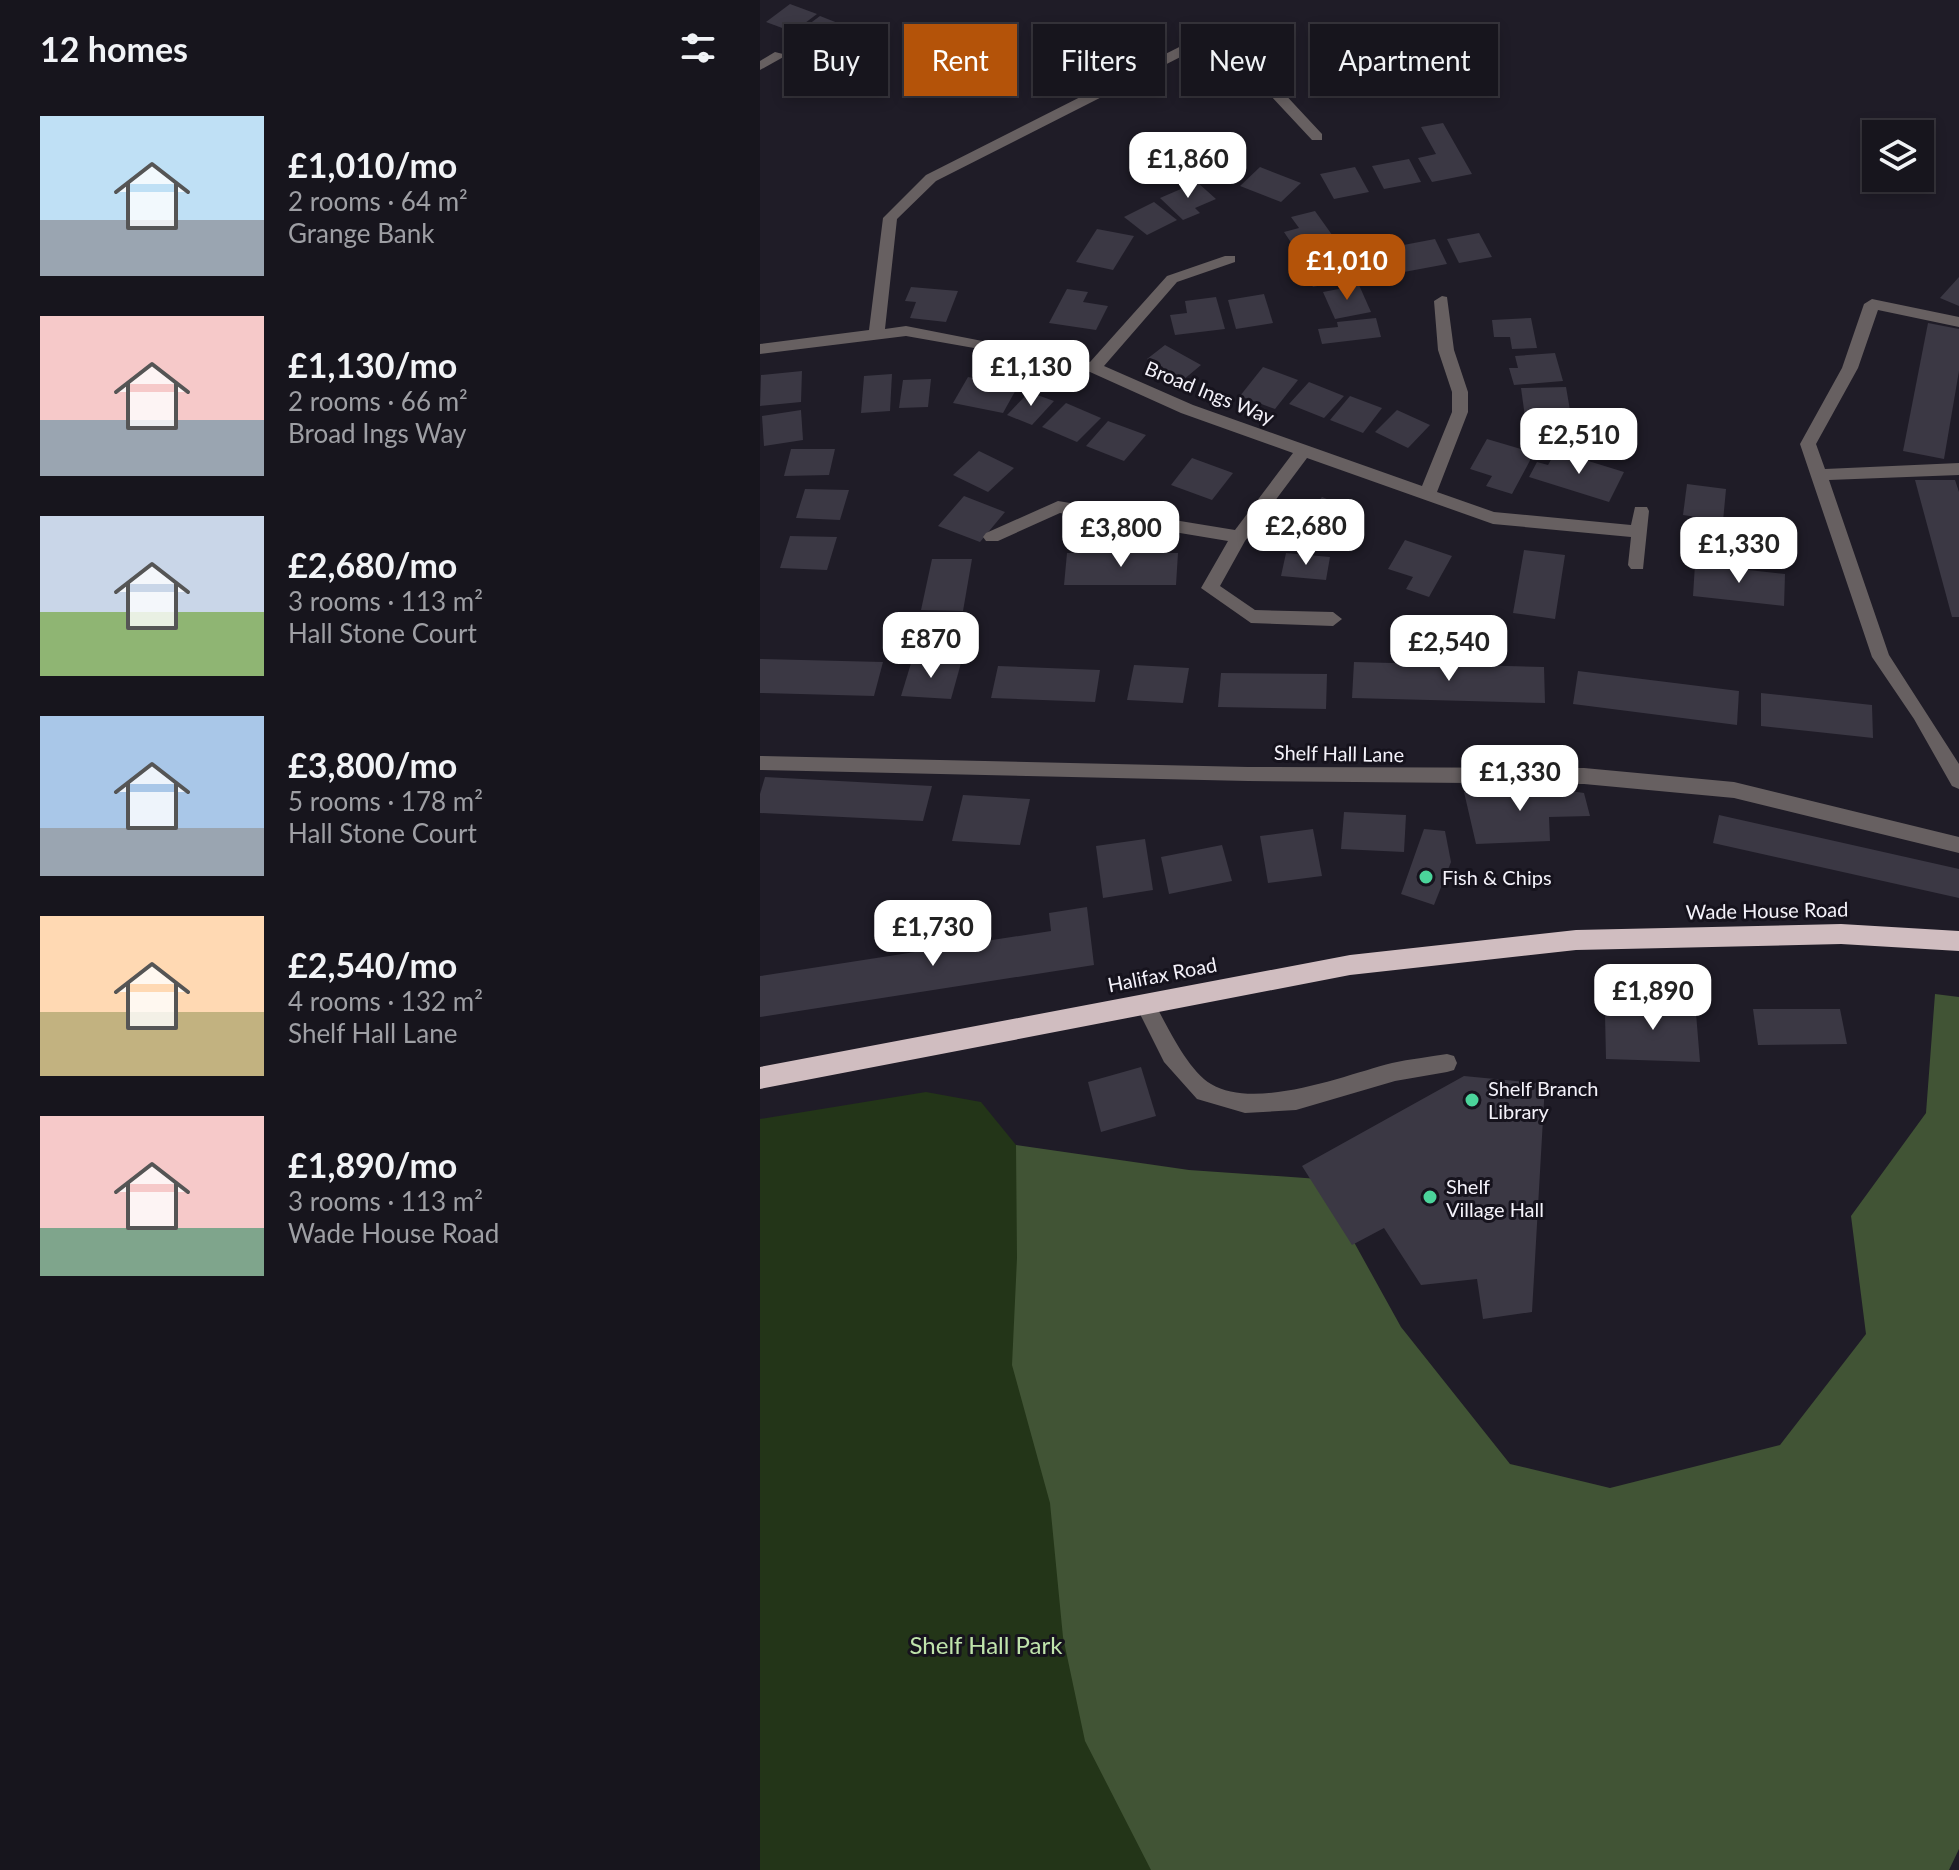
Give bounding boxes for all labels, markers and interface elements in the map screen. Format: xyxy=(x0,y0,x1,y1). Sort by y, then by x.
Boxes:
chip: Buy xyxy=(784,24,888,96)
chip: Rent xyxy=(904,24,1017,96)
chip: Filters xyxy=(1033,24,1165,96)
chip: New xyxy=(1181,24,1294,96)
chip: Apartment xyxy=(1310,24,1498,96)
icon: filters xyxy=(676,26,720,70)
text: 12 homes xyxy=(40,28,188,69)
map controls xyxy=(1862,120,1934,192)
button: layers xyxy=(1862,120,1934,192)
pin: £1,860 xyxy=(1123,132,1253,200)
text: £1,860 xyxy=(1147,142,1229,174)
text: £1,010/mo xyxy=(288,144,457,185)
icon: home xyxy=(104,148,200,244)
text: 2 rooms · 64 m² xyxy=(288,185,468,217)
text: Grange Bank xyxy=(288,217,434,249)
pin: £1,010 xyxy=(1282,234,1412,302)
text: £1,010 xyxy=(1306,244,1388,276)
pin: £1,130 xyxy=(966,340,1096,408)
text: £1,130/mo xyxy=(288,344,457,385)
icon: home xyxy=(104,348,200,444)
text: £1,130 xyxy=(990,350,1072,382)
street label: Broad Ings Way xyxy=(1142,355,1279,429)
text: 2 rooms · 66 m² xyxy=(288,385,468,417)
pin: £2,510 xyxy=(1514,408,1644,476)
text: Broad Ings Way xyxy=(288,417,466,449)
text: £2,510 xyxy=(1538,418,1620,450)
pin: £2,680 xyxy=(1241,499,1371,567)
pin: £3,800 xyxy=(1056,501,1186,569)
text: £2,680 xyxy=(1265,509,1347,541)
text: £3,800 xyxy=(1080,511,1162,543)
pin: £1,330 xyxy=(1674,517,1804,585)
text: £1,330 xyxy=(1698,527,1780,559)
text: £2,680/mo xyxy=(288,544,457,585)
icon: home xyxy=(104,548,200,644)
text: 3 rooms · 113 m² xyxy=(288,585,483,617)
pin: £870 xyxy=(884,612,978,680)
pin: £2,540 xyxy=(1384,615,1514,683)
text: Hall Stone Court xyxy=(288,617,477,649)
text: £870 xyxy=(901,622,961,654)
text: £2,540 xyxy=(1408,625,1490,657)
street label: Shelf Hall Lane xyxy=(1274,740,1404,766)
text: £3,800/mo xyxy=(288,744,457,785)
pin: £1,330 xyxy=(1455,745,1585,813)
icon: home xyxy=(104,748,200,844)
text: £1,330 xyxy=(1479,755,1561,787)
text: 5 rooms · 178 m² xyxy=(288,785,483,817)
text: Hall Stone Court xyxy=(288,817,477,849)
place label: Fish & Chips xyxy=(1442,865,1552,889)
marker: Fish & Chips xyxy=(1417,868,1435,886)
street label: Wade House Road xyxy=(1686,897,1848,923)
pin: £1,730 xyxy=(868,900,998,968)
text: £1,730 xyxy=(892,910,974,942)
text: £2,540/mo xyxy=(288,944,457,985)
icon: home xyxy=(104,948,200,1044)
street label: Halifax Road xyxy=(1105,952,1219,996)
pin: £1,890 xyxy=(1588,964,1718,1032)
text: £1,890 xyxy=(1612,974,1694,1006)
text: 4 rooms · 132 m² xyxy=(288,985,483,1017)
text: Shelf Hall Lane xyxy=(288,1017,457,1049)
place label: Shelf Branch Library xyxy=(1488,1076,1599,1123)
marker: Shelf Branch Library xyxy=(1463,1091,1481,1109)
text: £1,890/mo xyxy=(288,1144,457,1185)
icon: home xyxy=(104,1148,200,1244)
place label: Shelf Village Hall xyxy=(1446,1174,1544,1221)
text: 3 rooms · 113 m² xyxy=(288,1185,483,1217)
marker: Shelf Village Hall xyxy=(1421,1188,1439,1206)
text: Wade House Road xyxy=(288,1217,499,1249)
park label: Shelf Hall Park xyxy=(910,1630,1063,1659)

